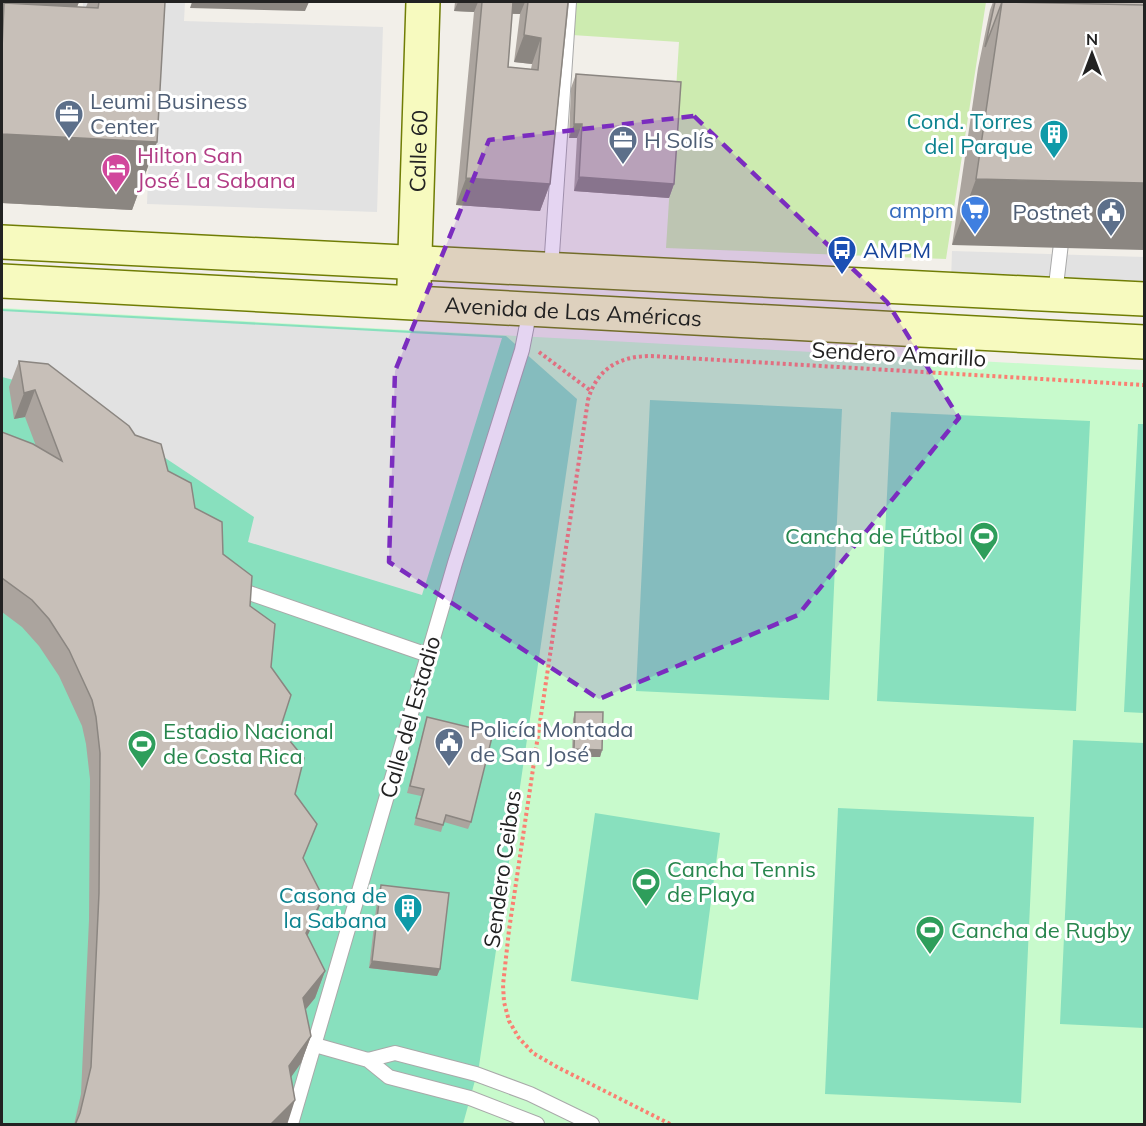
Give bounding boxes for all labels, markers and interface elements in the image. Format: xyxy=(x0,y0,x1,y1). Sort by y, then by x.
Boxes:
north arrow xyxy=(1062,24,1122,84)
text: N xyxy=(1086,29,1098,49)
place label: Leumi Business Center xyxy=(90,87,247,140)
office icon: Leumi Business Center xyxy=(53,98,85,140)
place label: Cond. Torres del Parque xyxy=(906,107,1033,160)
street label: Calle 60 xyxy=(403,109,434,193)
building icon: Cond. Torres del Parque xyxy=(1038,118,1070,160)
office icon: H Solís xyxy=(607,124,639,166)
place label: H Solís xyxy=(644,126,714,154)
place label: Hilton San José La Sabana xyxy=(137,141,296,194)
hotel icon: Hilton San José La Sabana xyxy=(100,152,132,194)
supermarket icon: ampm xyxy=(959,194,991,236)
place label: ampm xyxy=(889,196,954,224)
public building icon: Postnet xyxy=(1095,196,1127,238)
place label: Postnet xyxy=(1013,198,1090,226)
bus stop icon: AMPM xyxy=(826,234,858,276)
place label: AMPM xyxy=(863,236,931,264)
street label: Avenida de Las Américas xyxy=(444,291,703,332)
street label: Sendero Amarillo xyxy=(811,335,987,373)
sports icon: Cancha de Fútbol xyxy=(968,520,1000,562)
place label: Cancha de Fútbol xyxy=(785,522,963,550)
street label: Calle del Estadio xyxy=(373,633,447,801)
place label: Policía Montada de San José xyxy=(470,715,634,768)
place label: Estadio Nacional de Costa Rica xyxy=(163,717,334,770)
public building icon: Policía Montada de San José xyxy=(433,726,465,768)
sports icon: Estadio Nacional de Costa Rica xyxy=(126,728,158,770)
street label: Sendero Ceibas xyxy=(477,788,527,950)
place label: Cancha Tennis de Playa xyxy=(667,855,816,908)
sports icon: Cancha Tennis de Playa xyxy=(630,866,662,908)
place label: Casona de la Sabana xyxy=(279,881,387,934)
building icon: Casona de la Sabana xyxy=(392,892,424,934)
sports icon: Cancha de Rugby xyxy=(914,914,946,956)
place label: Cancha de Rugby xyxy=(951,916,1132,944)

